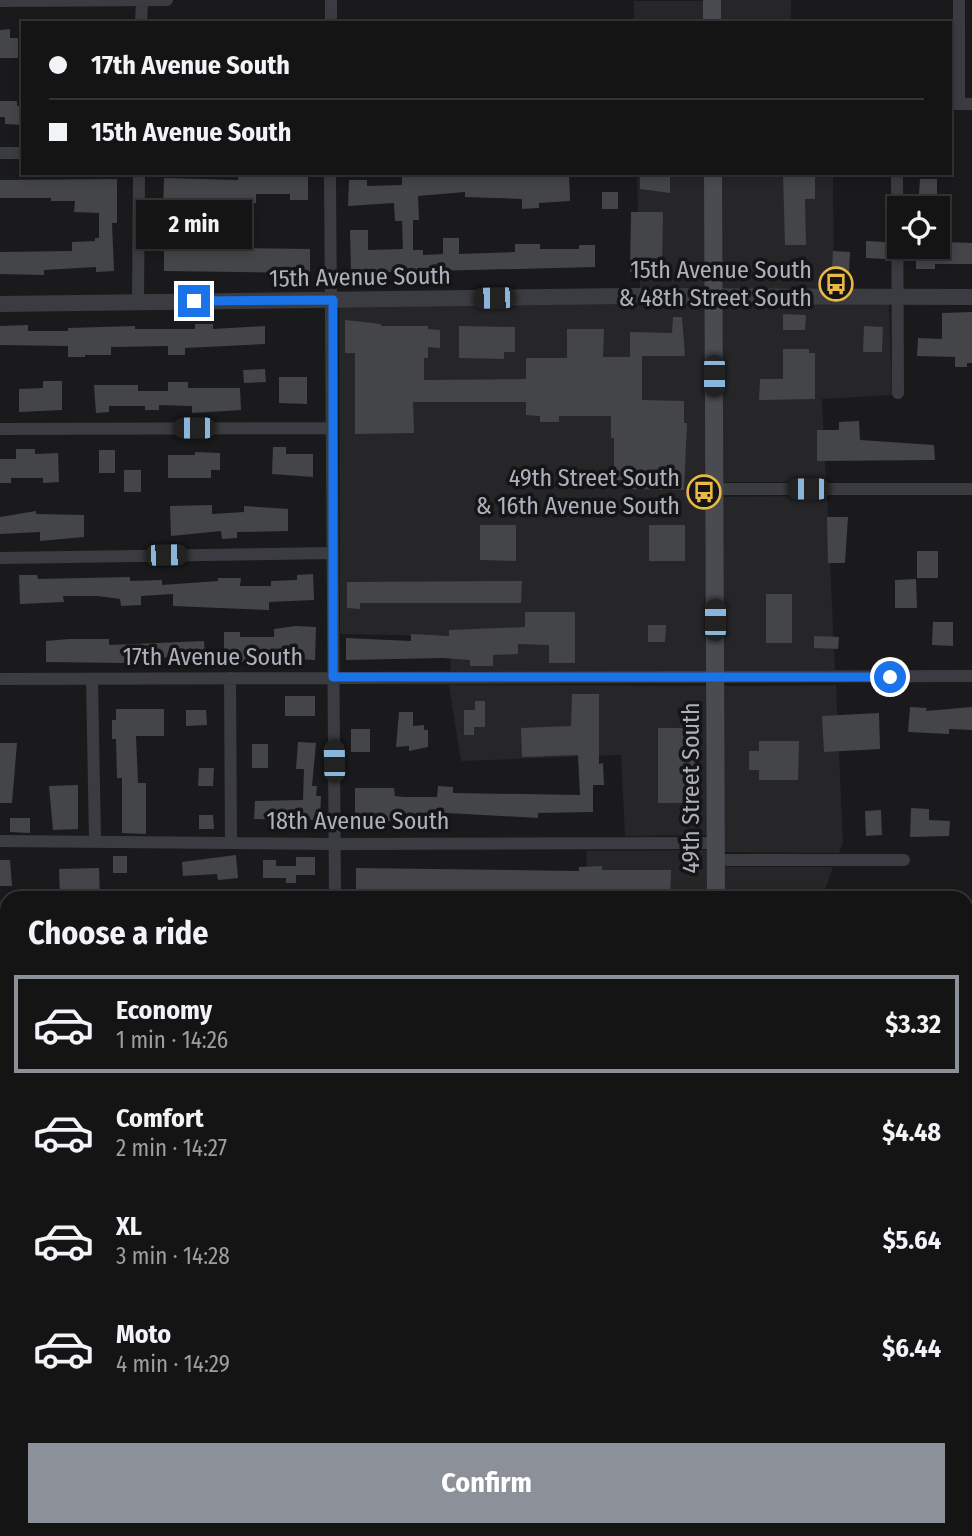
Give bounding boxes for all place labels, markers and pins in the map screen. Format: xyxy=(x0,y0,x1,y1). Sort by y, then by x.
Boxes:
place label: 15th Avenue South & 48th Street South xyxy=(618,256,812,312)
bus stop icon: 15th Avenue South & 48th Street South xyxy=(817,265,855,303)
place label: 49th Street South & 16th Avenue South xyxy=(476,464,680,520)
bus stop icon: 49th Street South & 16th Avenue South xyxy=(685,473,723,511)

